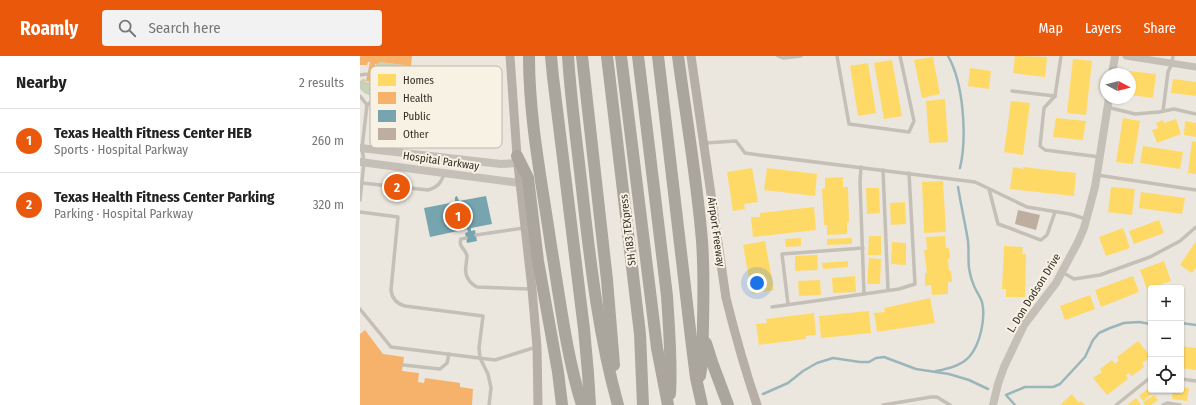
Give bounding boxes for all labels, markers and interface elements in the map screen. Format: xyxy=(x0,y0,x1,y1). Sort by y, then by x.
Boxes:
search box xyxy=(102,10,382,46)
text: Roamly xyxy=(20,17,78,40)
icon: search xyxy=(116,17,138,39)
text: Search here xyxy=(148,19,221,37)
text: Map xyxy=(1039,20,1063,37)
text: Layers xyxy=(1085,20,1121,37)
text: Share xyxy=(1143,20,1176,37)
legend xyxy=(370,66,502,148)
north arrow xyxy=(1100,68,1136,104)
text: Nearby xyxy=(16,72,67,93)
text: Homes xyxy=(403,74,434,87)
text: 2 results xyxy=(299,75,344,90)
text: Health xyxy=(403,92,433,105)
text: Public xyxy=(403,110,431,123)
text: Texas Health Fitness Center HEB xyxy=(54,124,252,142)
text: Other xyxy=(403,128,429,141)
text: 1 xyxy=(26,133,32,148)
text: 260 m xyxy=(312,133,344,148)
text: Sports · Hospital Parkway xyxy=(54,142,188,157)
street label: Hospital Parkway xyxy=(402,149,480,173)
pin: 2 xyxy=(384,172,410,202)
text: Texas Health Fitness Center Parking xyxy=(54,188,275,206)
street label: SH 183 TEXpress xyxy=(617,193,639,266)
street label: Airport Freeway xyxy=(705,196,727,268)
text: 2 xyxy=(26,197,32,212)
text: 320 m xyxy=(313,197,344,212)
pin: 1 xyxy=(445,201,471,231)
text: Parking · Hospital Parkway xyxy=(54,206,193,221)
street label: L. Don Dodson Drive xyxy=(1004,251,1064,335)
your location xyxy=(747,273,767,293)
map controls xyxy=(1148,285,1184,393)
button: + xyxy=(1148,285,1184,321)
button: − xyxy=(1148,321,1184,357)
button: locate xyxy=(1148,357,1184,393)

